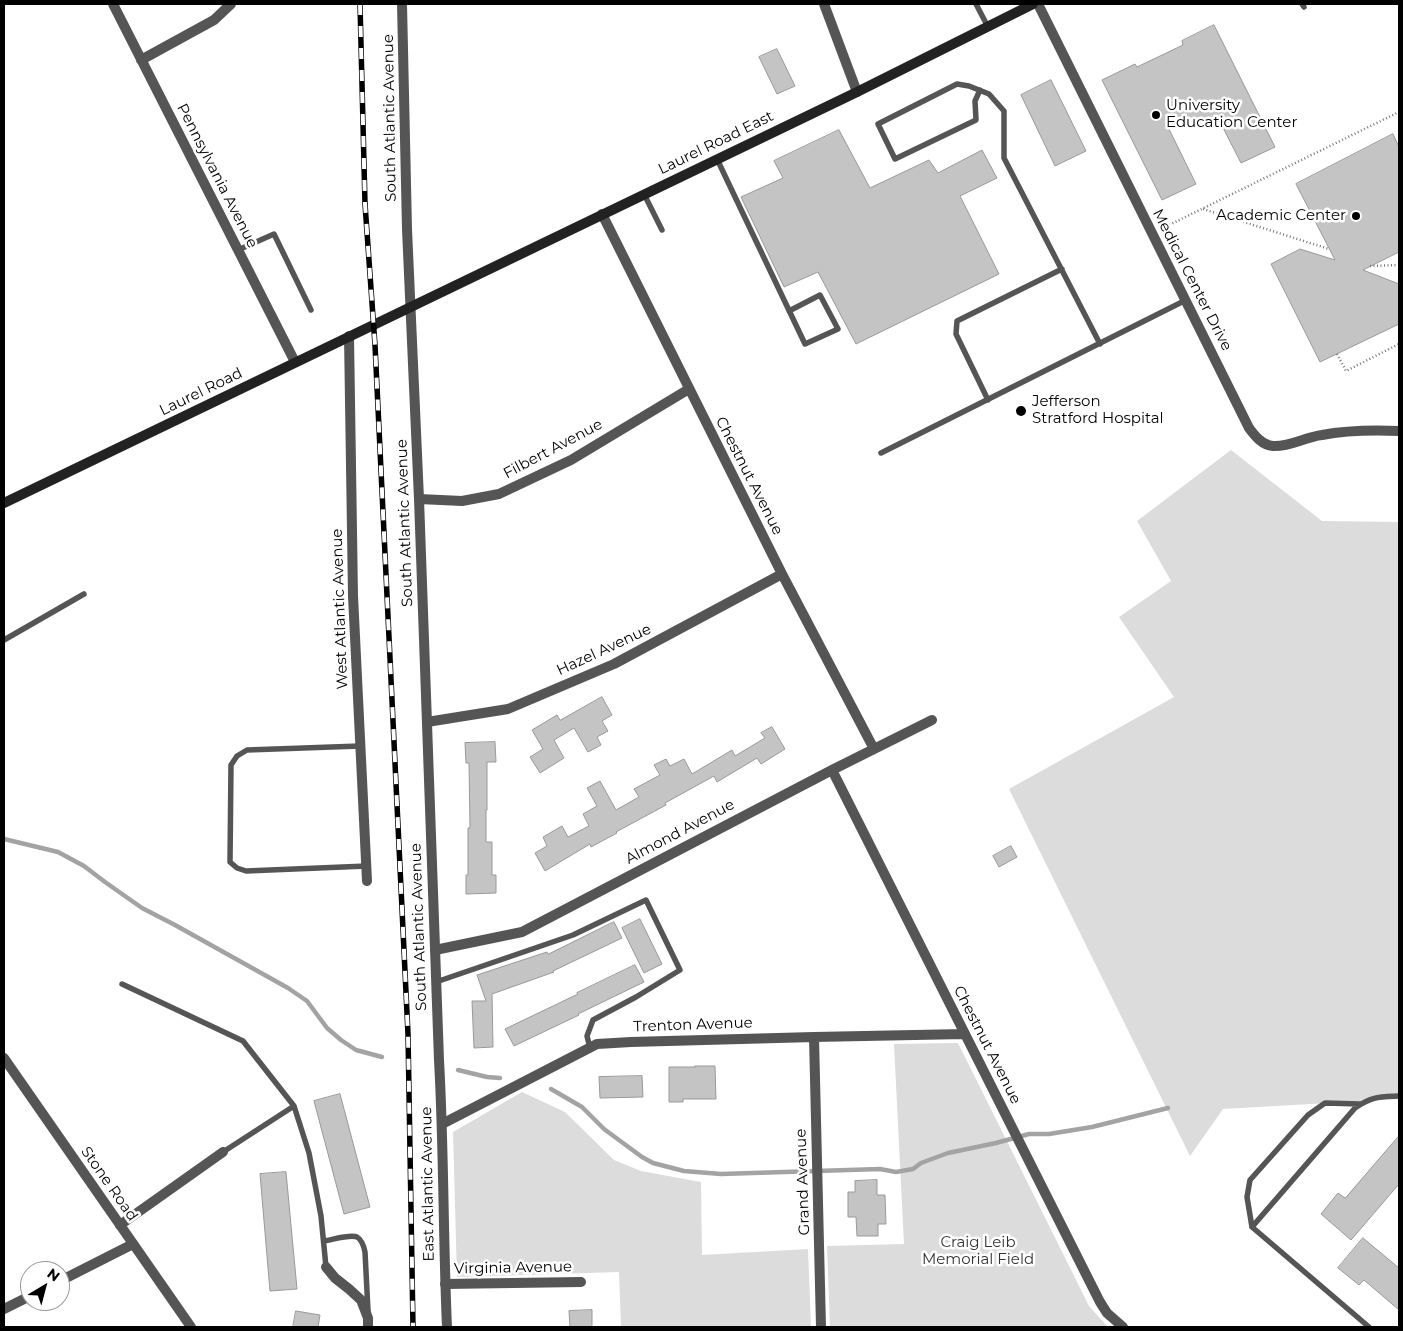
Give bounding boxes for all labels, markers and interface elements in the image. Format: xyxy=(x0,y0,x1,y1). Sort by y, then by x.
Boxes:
street label: South Atlantic Avenue xyxy=(380,34,400,202)
place label: University Education Center xyxy=(1166,97,1297,132)
street label: Pennsylvania Avenue xyxy=(173,101,261,251)
street label: Laurel Road East xyxy=(655,107,777,179)
marker: University Education Center xyxy=(1150,109,1162,121)
street label: Medical Center Drive xyxy=(1148,206,1236,354)
place label: Academic Center xyxy=(1216,207,1346,225)
marker: Academic Center xyxy=(1350,210,1362,222)
street label: Laurel Road xyxy=(157,364,245,420)
place label: Jefferson Stratford Hospital xyxy=(1032,393,1164,428)
marker: Jefferson Stratford Hospital xyxy=(1014,404,1028,418)
street label: Chestnut Avenue xyxy=(711,414,787,538)
street label: Filbert Avenue xyxy=(500,415,606,483)
street label: South Atlantic Avenue xyxy=(393,439,417,607)
street label: West Atlantic Avenue xyxy=(328,528,352,690)
street label: Hazel Avenue xyxy=(554,620,654,680)
street label: Almond Avenue xyxy=(622,796,738,868)
street label: South Atlantic Avenue xyxy=(407,843,431,1011)
street label: Chestnut Avenue xyxy=(949,983,1025,1107)
street label: Trenton Avenue xyxy=(633,1014,753,1036)
street label: East Atlantic Avenue xyxy=(418,1106,438,1262)
street label: Grand Avenue xyxy=(792,1128,814,1236)
street label: Stone Road xyxy=(77,1143,141,1225)
park label: Craig Leib Memorial Field xyxy=(922,1234,1034,1269)
street label: Virginia Avenue xyxy=(454,1258,572,1278)
north arrow xyxy=(20,1261,70,1311)
text: N xyxy=(43,1264,63,1285)

